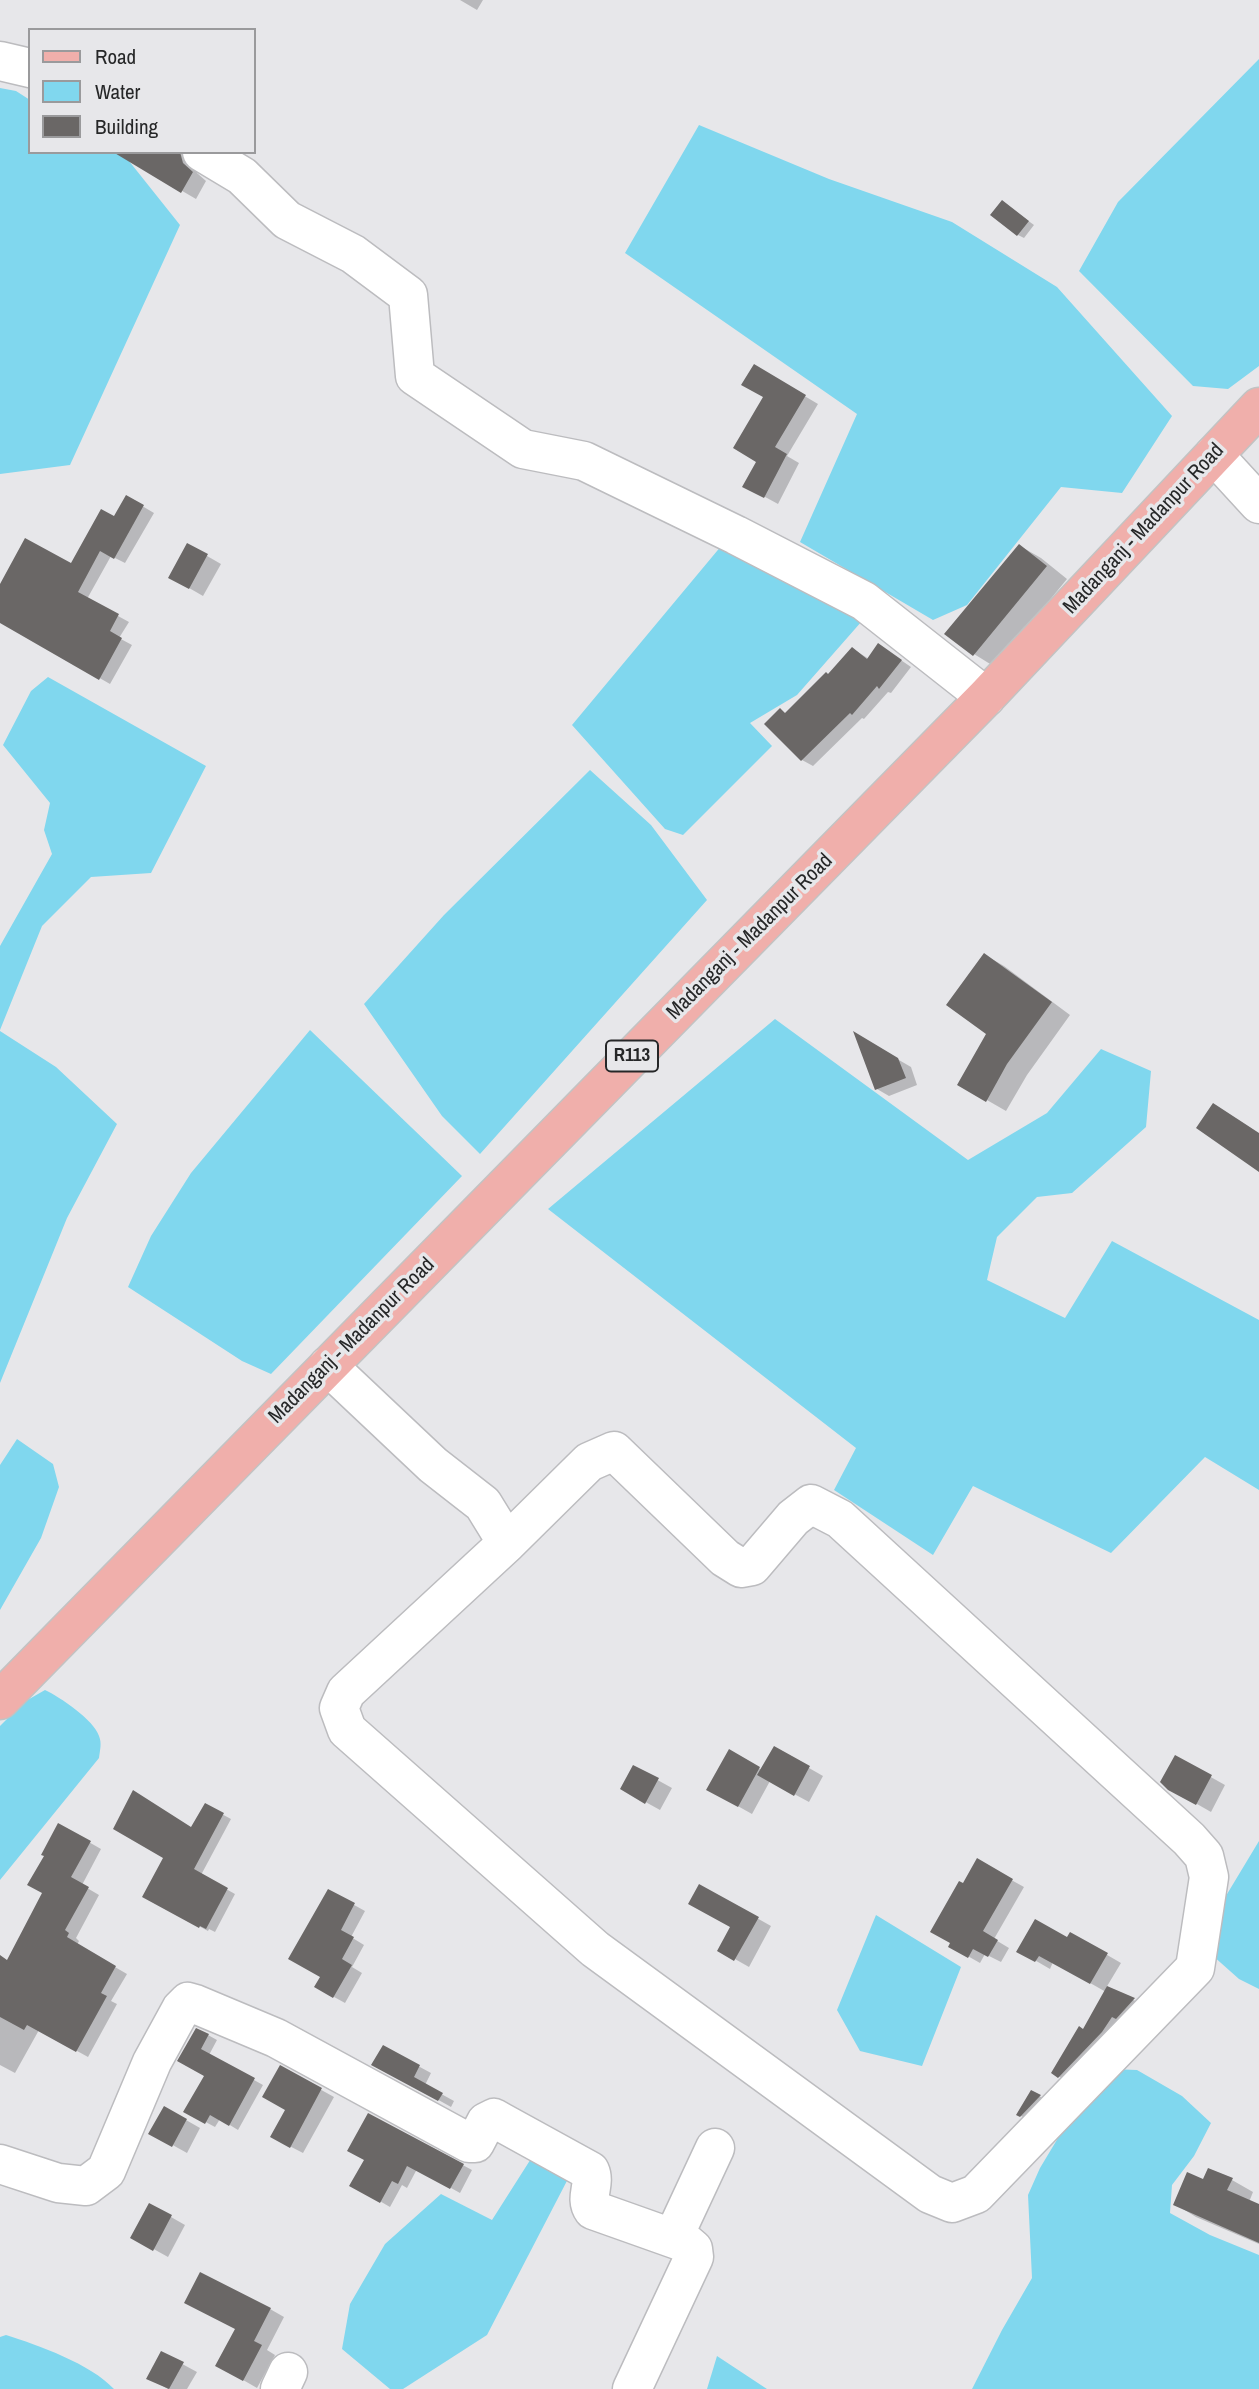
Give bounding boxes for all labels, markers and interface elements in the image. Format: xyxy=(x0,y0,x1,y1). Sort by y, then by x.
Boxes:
legend xyxy=(28,28,256,154)
text: Road xyxy=(95,42,136,71)
text: Water xyxy=(95,77,140,106)
text: Building xyxy=(95,112,158,141)
street label: Madanganj - Madanpur Road xyxy=(1058,439,1230,619)
street label: Madanganj - Madanpur Road xyxy=(662,849,838,1025)
road number: R113 xyxy=(606,1040,658,1072)
street label: Madanganj - Madanpur Road xyxy=(264,1253,440,1429)

